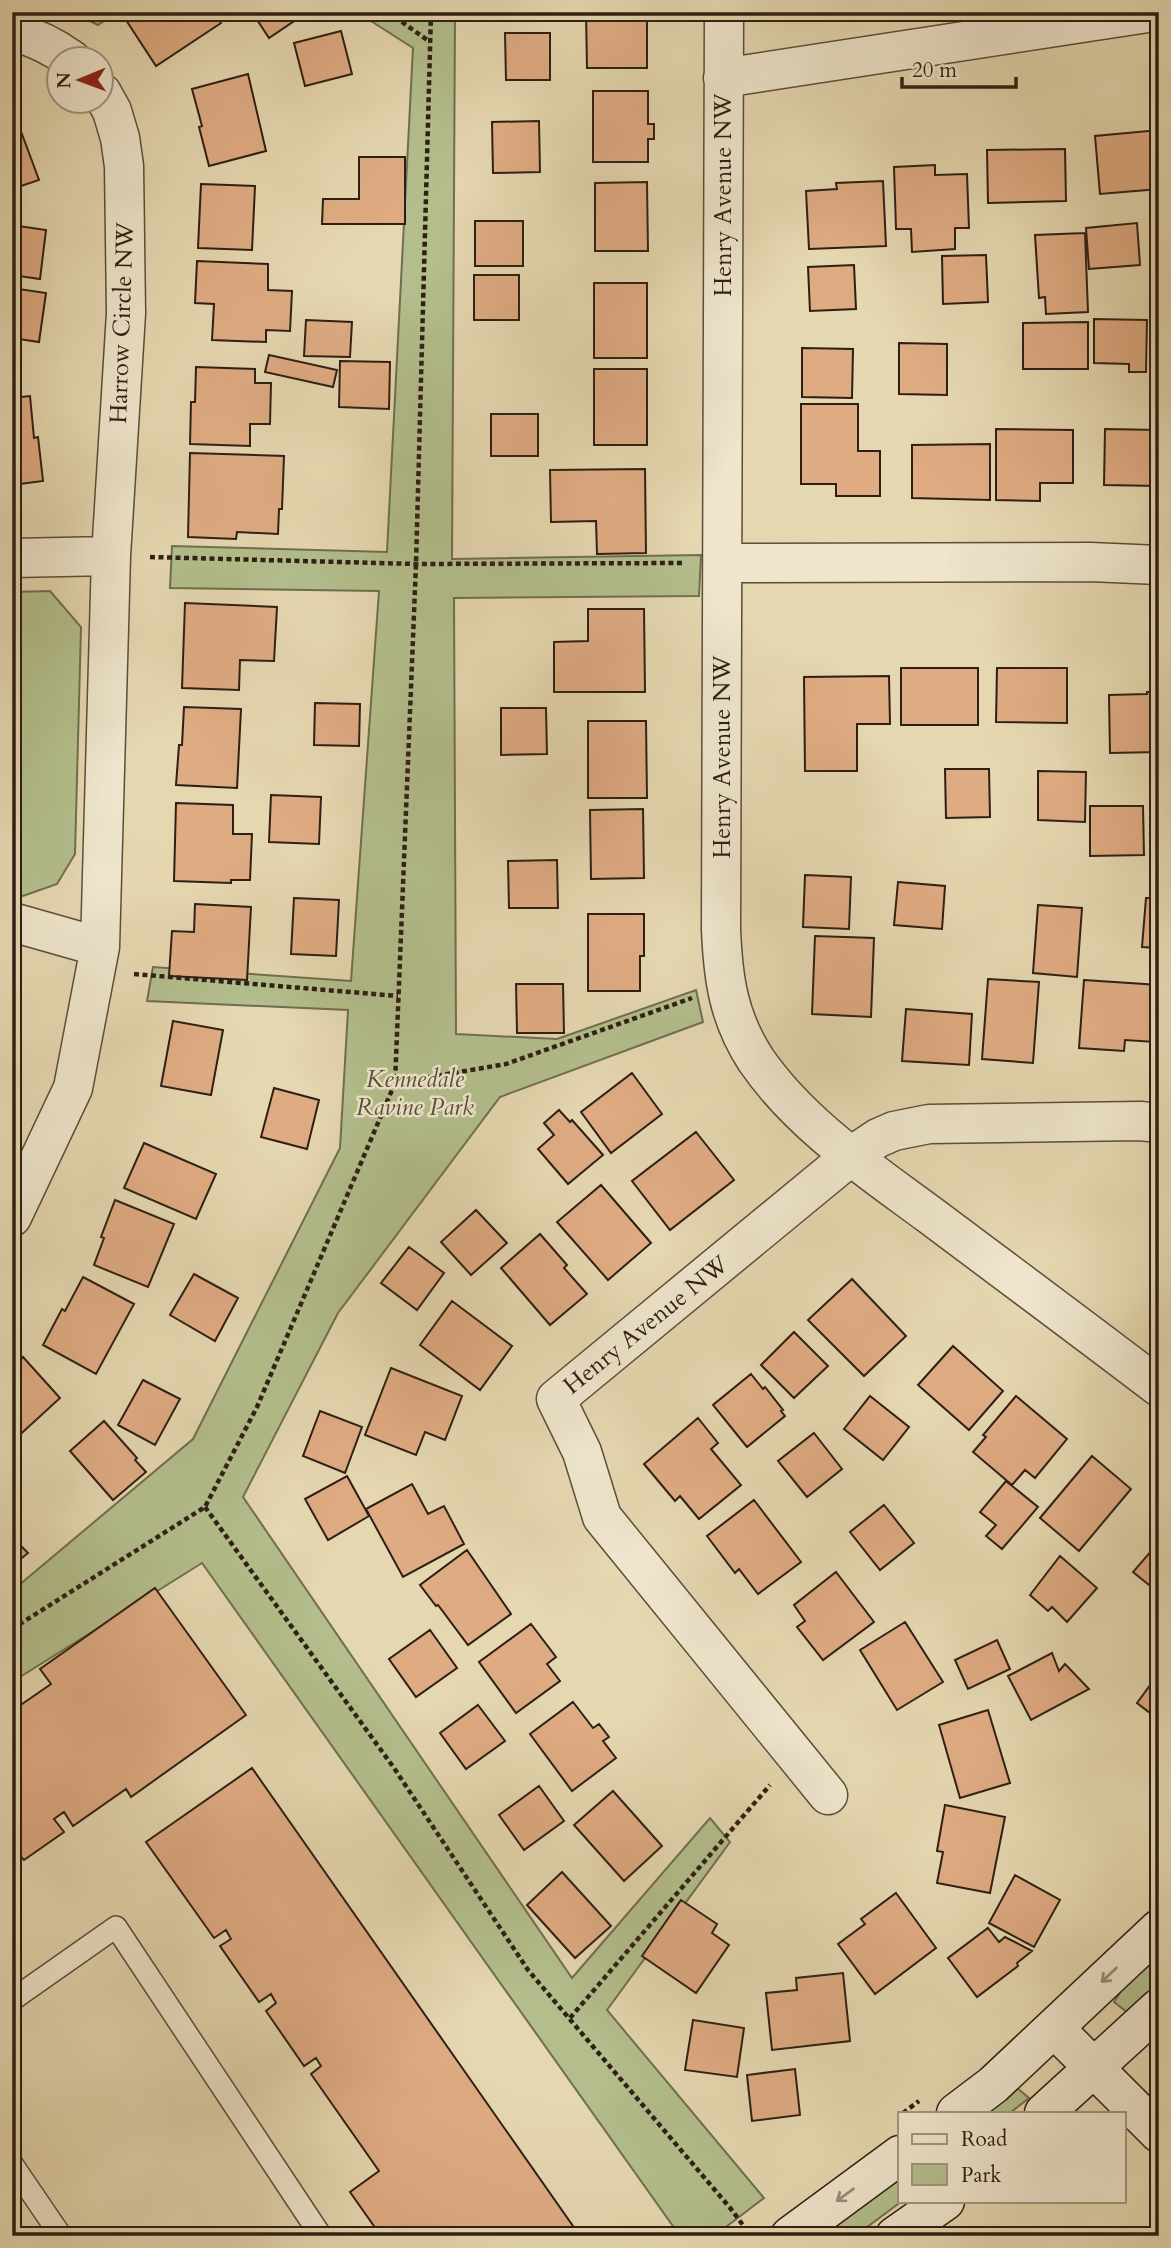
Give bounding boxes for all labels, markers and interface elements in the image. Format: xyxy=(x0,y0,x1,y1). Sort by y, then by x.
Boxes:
north arrow xyxy=(46,46,116,116)
scale bar xyxy=(902,46,1015,90)
text: 20 m xyxy=(912,56,957,85)
text: N xyxy=(51,71,77,89)
street label: Henry Avenue NW xyxy=(707,93,740,297)
street label: Harrow Circle NW xyxy=(102,221,142,424)
street label: Henry Avenue NW xyxy=(706,655,739,859)
park label: Kennedale Ravine Park xyxy=(356,1063,474,1124)
street label: Henry Avenue NW xyxy=(556,1248,736,1402)
one-way arrow xyxy=(1101,1967,1118,1984)
legend xyxy=(898,2112,1126,2202)
text: Road xyxy=(961,2125,1007,2154)
text: Park xyxy=(961,2161,1002,2190)
one-way arrow xyxy=(836,2188,855,2203)

